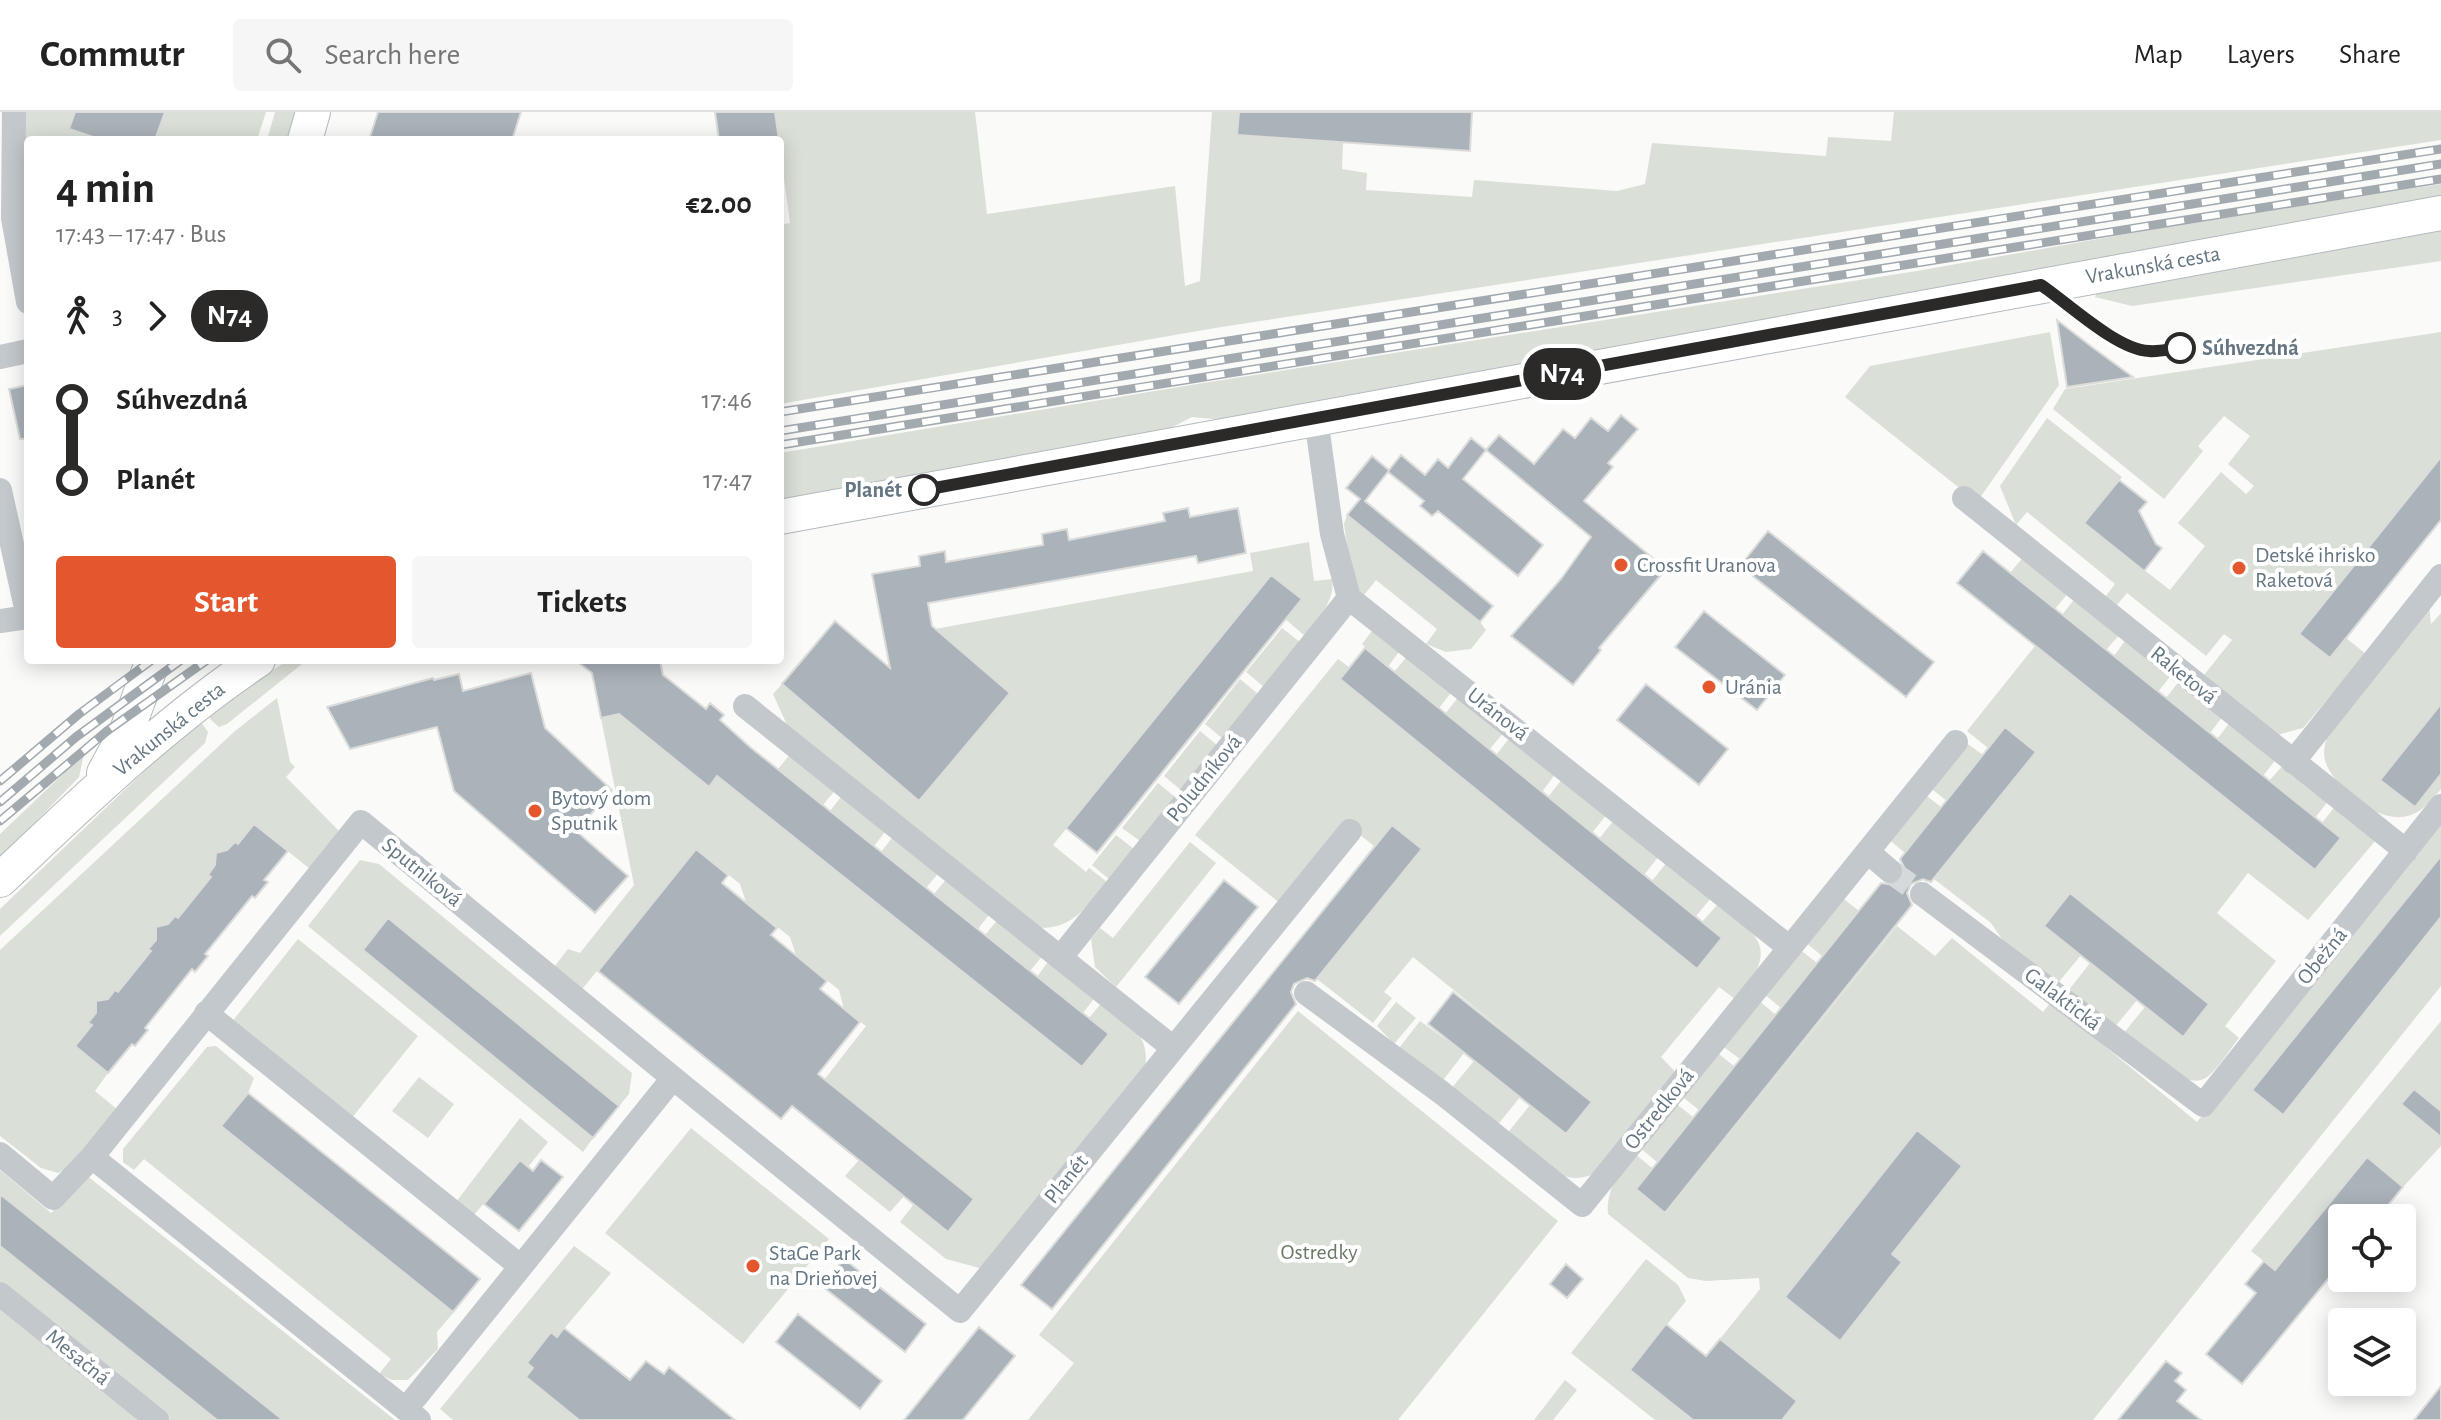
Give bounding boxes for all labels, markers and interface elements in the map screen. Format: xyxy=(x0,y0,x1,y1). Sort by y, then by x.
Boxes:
search box xyxy=(233,19,793,91)
icon: search xyxy=(261,33,305,77)
text: Commutr xyxy=(40,36,185,74)
text: Search here xyxy=(325,40,460,70)
text: Map xyxy=(2134,41,2183,69)
text: Layers xyxy=(2227,41,2295,69)
text: Share xyxy=(2339,41,2401,69)
text: 4 min xyxy=(56,167,155,211)
text: €2.00 xyxy=(686,189,752,219)
text: 17:43 – 17:47 · Bus xyxy=(56,221,226,247)
street label: Vrakunská cesta xyxy=(2084,242,2222,288)
icon: walk xyxy=(56,294,100,338)
icon: forward xyxy=(135,294,179,338)
text: N74 xyxy=(207,302,252,330)
text: 3 xyxy=(112,303,123,329)
marker: Súhvezdná xyxy=(2165,333,2195,363)
place label: Súhvezdná xyxy=(2202,337,2299,359)
line badge: N74 xyxy=(1516,348,1608,400)
text: N74 xyxy=(1539,360,1585,388)
text: Súhvezdná xyxy=(116,385,248,415)
text: 17:46 xyxy=(702,387,752,413)
text: Planét xyxy=(116,465,195,495)
text: 17:47 xyxy=(703,467,752,493)
marker: Planét xyxy=(909,475,939,505)
place label: Planét xyxy=(844,479,903,501)
place label: Detské ihrisko Raketová xyxy=(2255,544,2376,591)
place label: Crossfit Uranova xyxy=(1637,554,1776,576)
button: Start xyxy=(56,556,396,648)
button: Tickets xyxy=(412,556,752,648)
marker: Crossfit Uranova xyxy=(1612,556,1630,574)
marker: Detské ihrisko Raketová xyxy=(2230,559,2248,577)
street label: Raketová xyxy=(2147,642,2221,708)
place label: Uránia xyxy=(1725,676,1782,698)
street label: Vrakunská cesta xyxy=(109,678,229,780)
marker: Uránia xyxy=(1700,678,1718,696)
street label: Uránová xyxy=(1463,683,1533,745)
street label: Poludníková xyxy=(1162,730,1246,826)
place label: Bytový dom Sputnik xyxy=(551,787,651,834)
marker: Bytový dom Sputnik xyxy=(526,802,544,820)
street label: Sputniková xyxy=(378,833,466,911)
street label: Obežná xyxy=(2293,923,2351,989)
street label: Galaktická xyxy=(2021,963,2105,1035)
street label: Ostredková xyxy=(1620,1064,1698,1154)
street label: Planét xyxy=(1040,1151,1092,1207)
map controls xyxy=(2328,1204,2416,1396)
button: locate xyxy=(2328,1204,2416,1292)
park label: Ostredky xyxy=(1280,1241,1358,1263)
place label: StaGe Park na Drieňovej xyxy=(769,1242,878,1289)
marker: StaGe Park na Drieňovej xyxy=(744,1257,762,1275)
button: layers xyxy=(2328,1308,2416,1396)
street label: Mesačná xyxy=(42,1325,114,1389)

